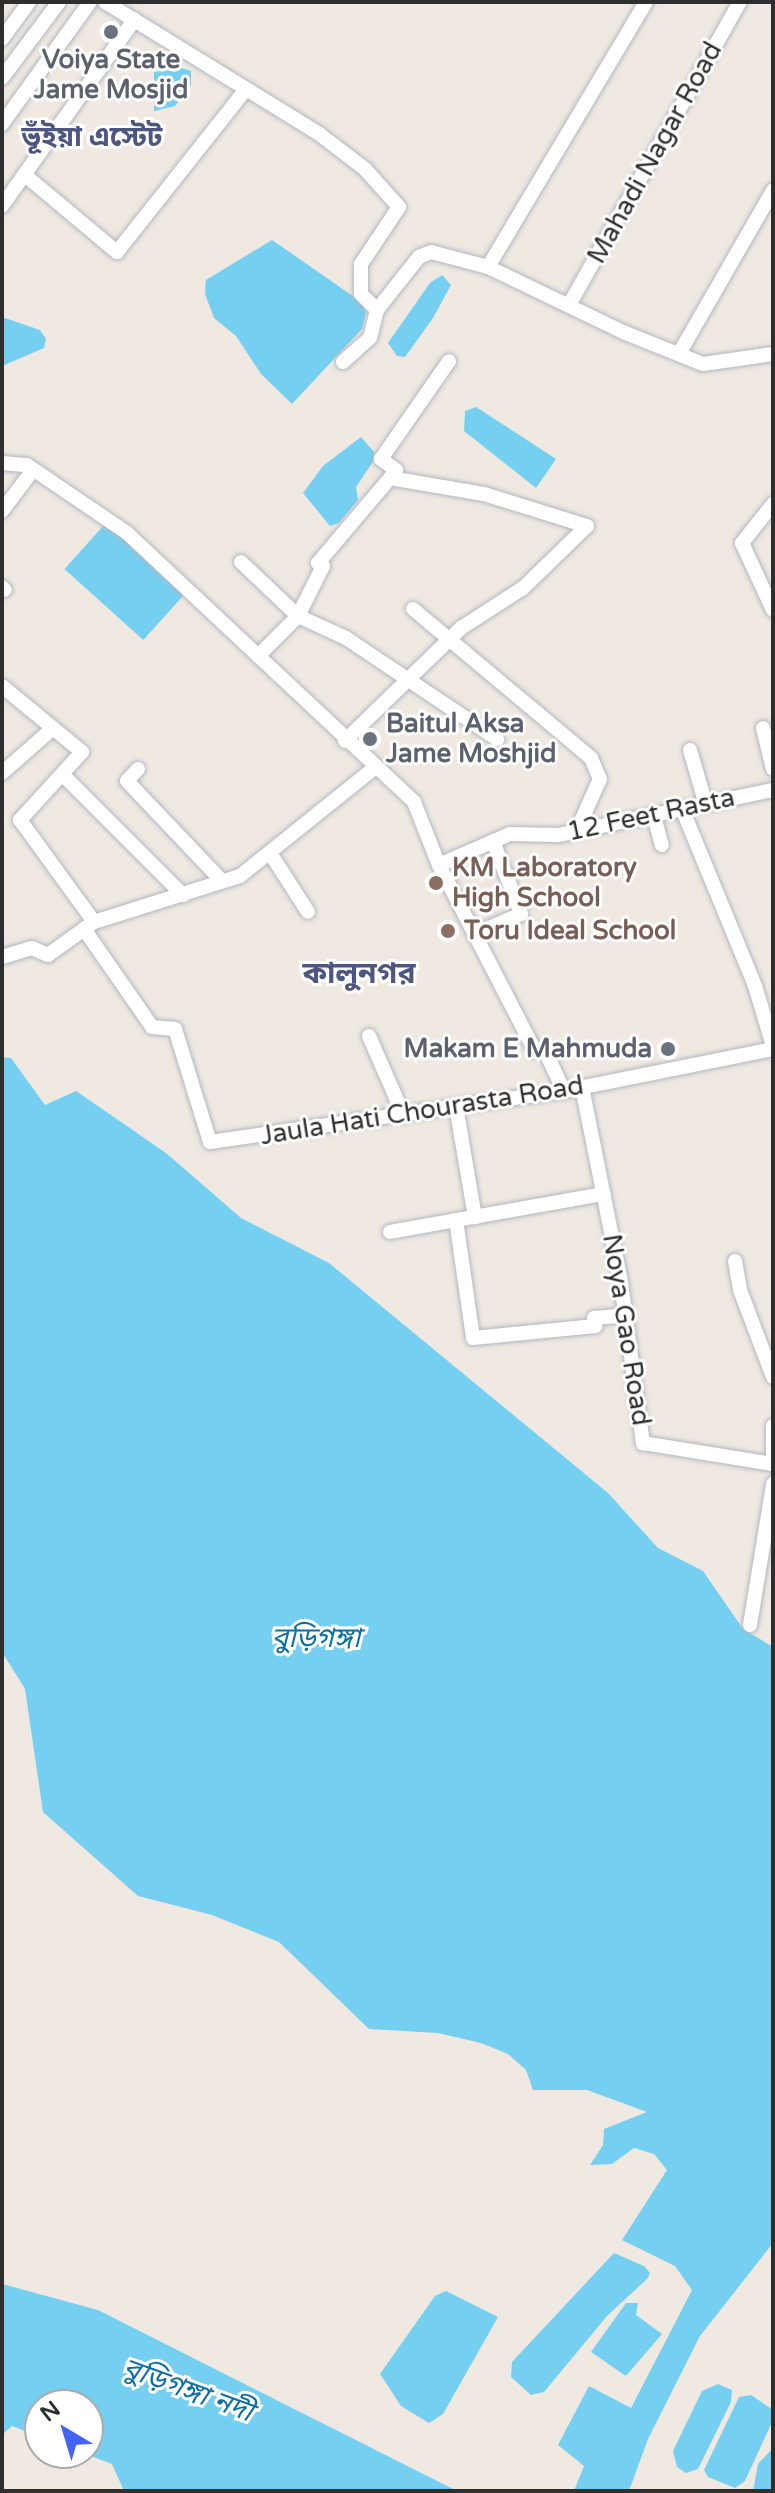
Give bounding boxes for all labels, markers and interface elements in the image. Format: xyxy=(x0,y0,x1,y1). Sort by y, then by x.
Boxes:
marker: Voiya State Jame Mosjid xyxy=(102,23,120,41)
street label: Mahadi Nagar Road xyxy=(581,37,729,269)
place label: Voiya State Jame Mosjid xyxy=(34,44,188,106)
district label: ভূঁইয়া এস্টেট xyxy=(22,120,162,154)
place label: Baitul Aksa Jame Moshjid xyxy=(386,708,556,770)
marker: Baitul Aksa Jame Moshjid xyxy=(361,730,379,748)
street label: 12 Feet Rasta xyxy=(564,782,738,848)
place label: KM Laboratory High School xyxy=(452,852,637,914)
marker: KM Laboratory High School xyxy=(427,874,445,892)
place label: Toru Ideal School xyxy=(464,915,676,947)
marker: Toru Ideal School xyxy=(439,922,457,940)
district label: কালুনগর xyxy=(303,956,415,992)
place label: Makam E Mahmuda xyxy=(404,1033,652,1065)
marker: Makam E Mahmuda xyxy=(659,1040,677,1058)
street label: Jaula Hati Chourasta Road xyxy=(258,1070,586,1152)
street label: Noya Gao Road xyxy=(595,1232,657,1428)
water label: বুড়িগঙ্গা xyxy=(272,1621,360,1655)
water label: বুড়িগঙ্গা নদী xyxy=(118,2351,258,2429)
north arrow xyxy=(24,2389,104,2469)
text: N xyxy=(35,2396,65,2427)

